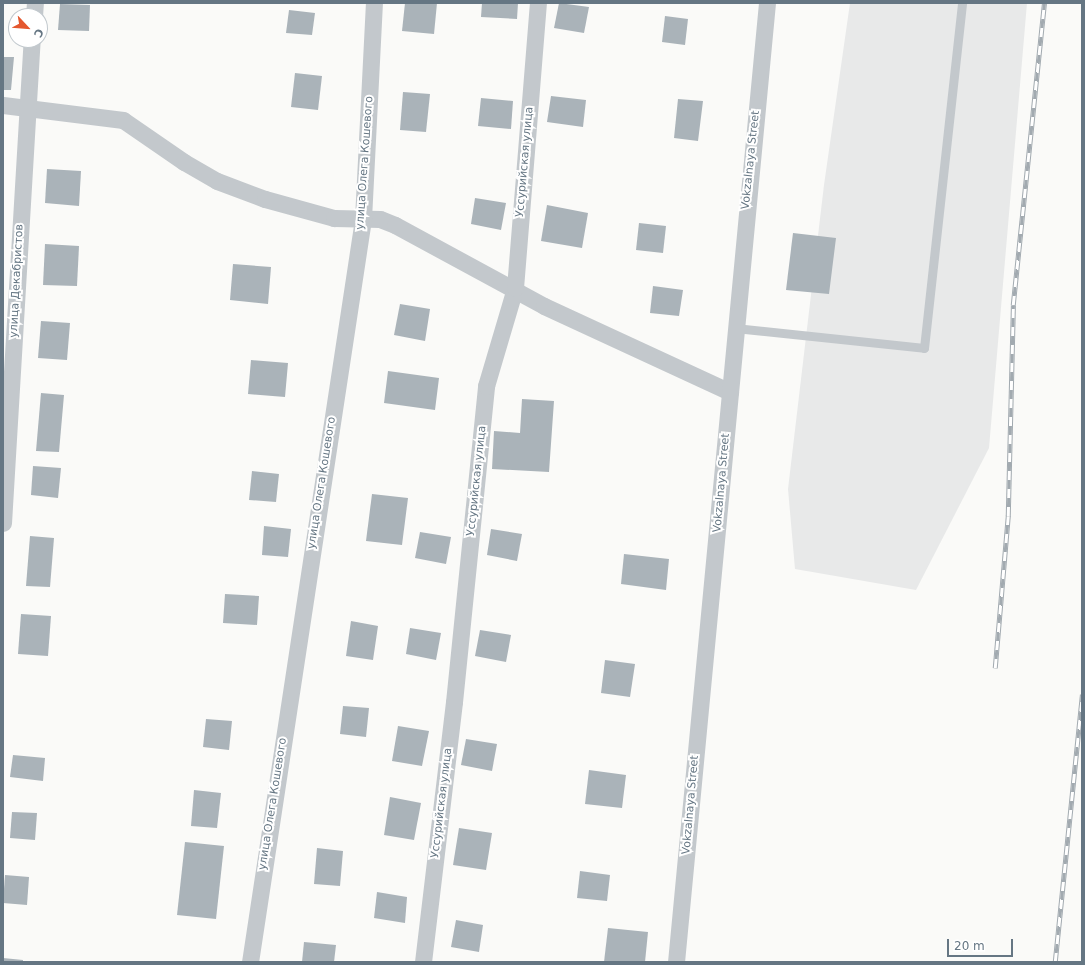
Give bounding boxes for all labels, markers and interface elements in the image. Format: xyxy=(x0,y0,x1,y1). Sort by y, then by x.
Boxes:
north arrow xyxy=(8,8,48,48)
text: С xyxy=(31,27,46,40)
street label: улица Олега Кошевого xyxy=(354,96,376,230)
street label: Уссурийская улица xyxy=(514,106,536,218)
street label: Vokzalnaya Street xyxy=(739,110,763,210)
street label: улица Декабристов xyxy=(7,224,27,338)
street label: улица Олега Кошевого xyxy=(305,416,339,550)
street label: Уссурийская улица xyxy=(465,425,489,537)
street label: Vokzalnaya Street xyxy=(711,433,733,533)
street label: улица Олега Кошевого xyxy=(256,737,290,871)
street label: Уссурийская улица xyxy=(429,747,455,859)
street label: Vokzalnaya Street xyxy=(680,755,702,855)
scale bar xyxy=(949,931,1015,957)
text: 20 m xyxy=(954,939,985,953)

